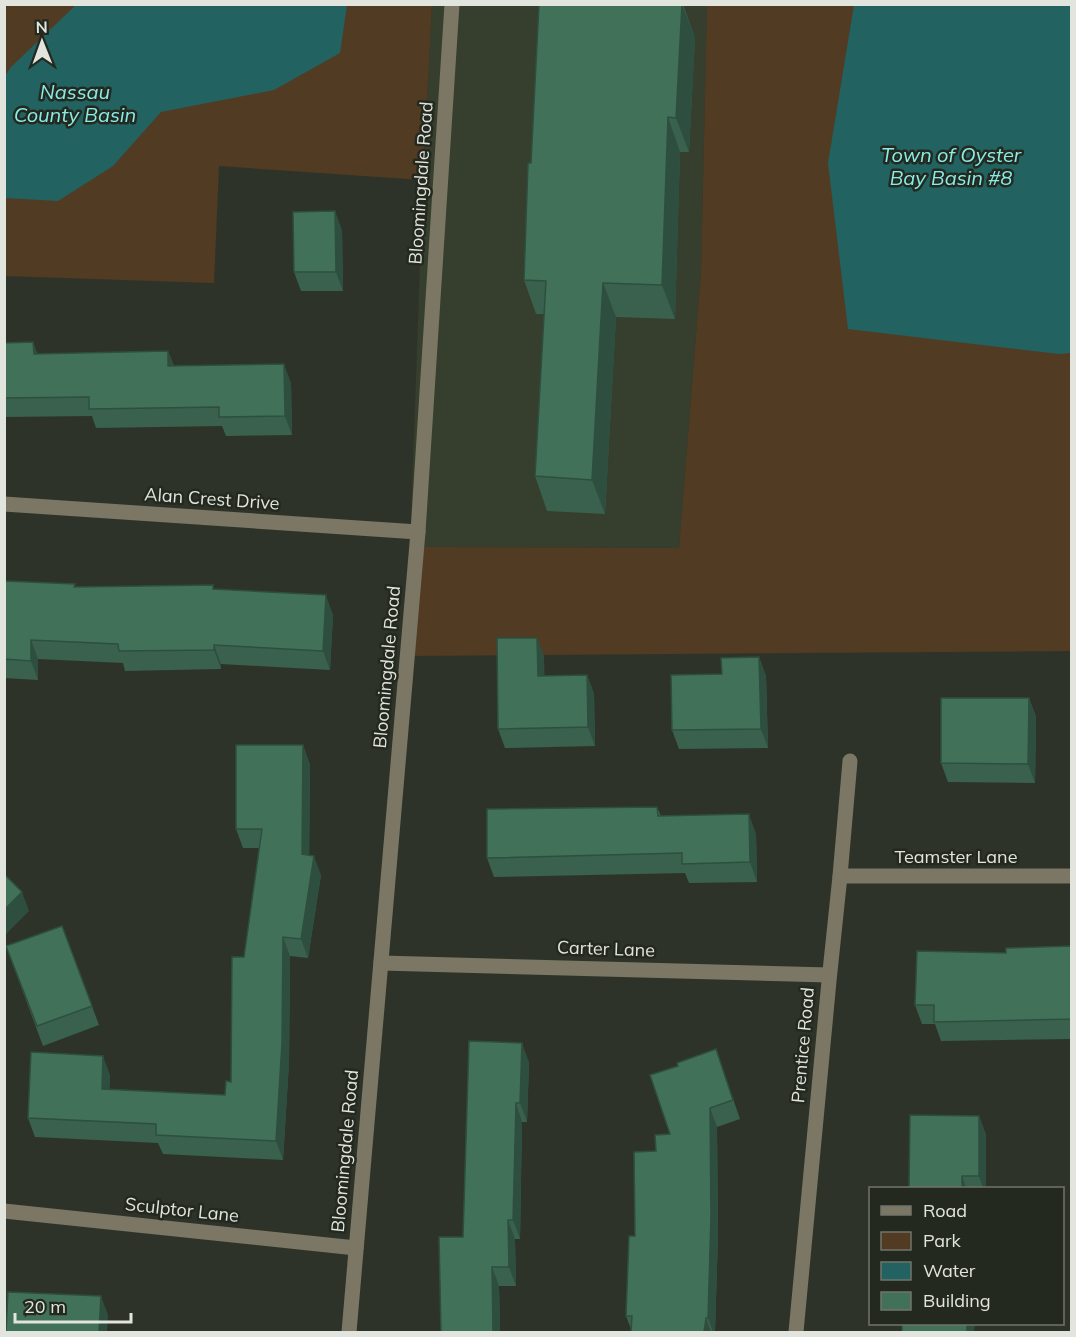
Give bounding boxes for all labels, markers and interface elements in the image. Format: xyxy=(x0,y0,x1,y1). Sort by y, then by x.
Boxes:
north arrow xyxy=(12,12,72,72)
text: N xyxy=(36,17,48,37)
water label: Nassau County Basin xyxy=(14,79,136,127)
street label: Bloomingdale Road xyxy=(403,101,438,265)
water label: Town of Oyster Bay Basin #8 xyxy=(881,142,1022,190)
street label: Alan Crest Drive xyxy=(144,482,280,515)
street label: Bloomingdale Road xyxy=(368,585,405,749)
street label: Teamster Lane xyxy=(895,845,1017,868)
street label: Carter Lane xyxy=(557,935,655,962)
street label: Prentice Road xyxy=(786,986,819,1104)
street label: Bloomingdale Road xyxy=(326,1069,363,1233)
legend xyxy=(869,1187,1064,1325)
street label: Sculptor Lane xyxy=(124,1192,240,1227)
text: Road xyxy=(923,1199,967,1222)
text: Park xyxy=(923,1229,962,1252)
text: Water xyxy=(923,1259,976,1282)
scale bar xyxy=(15,1286,130,1324)
text: Building xyxy=(923,1289,991,1312)
text: 20 m xyxy=(24,1295,66,1318)

